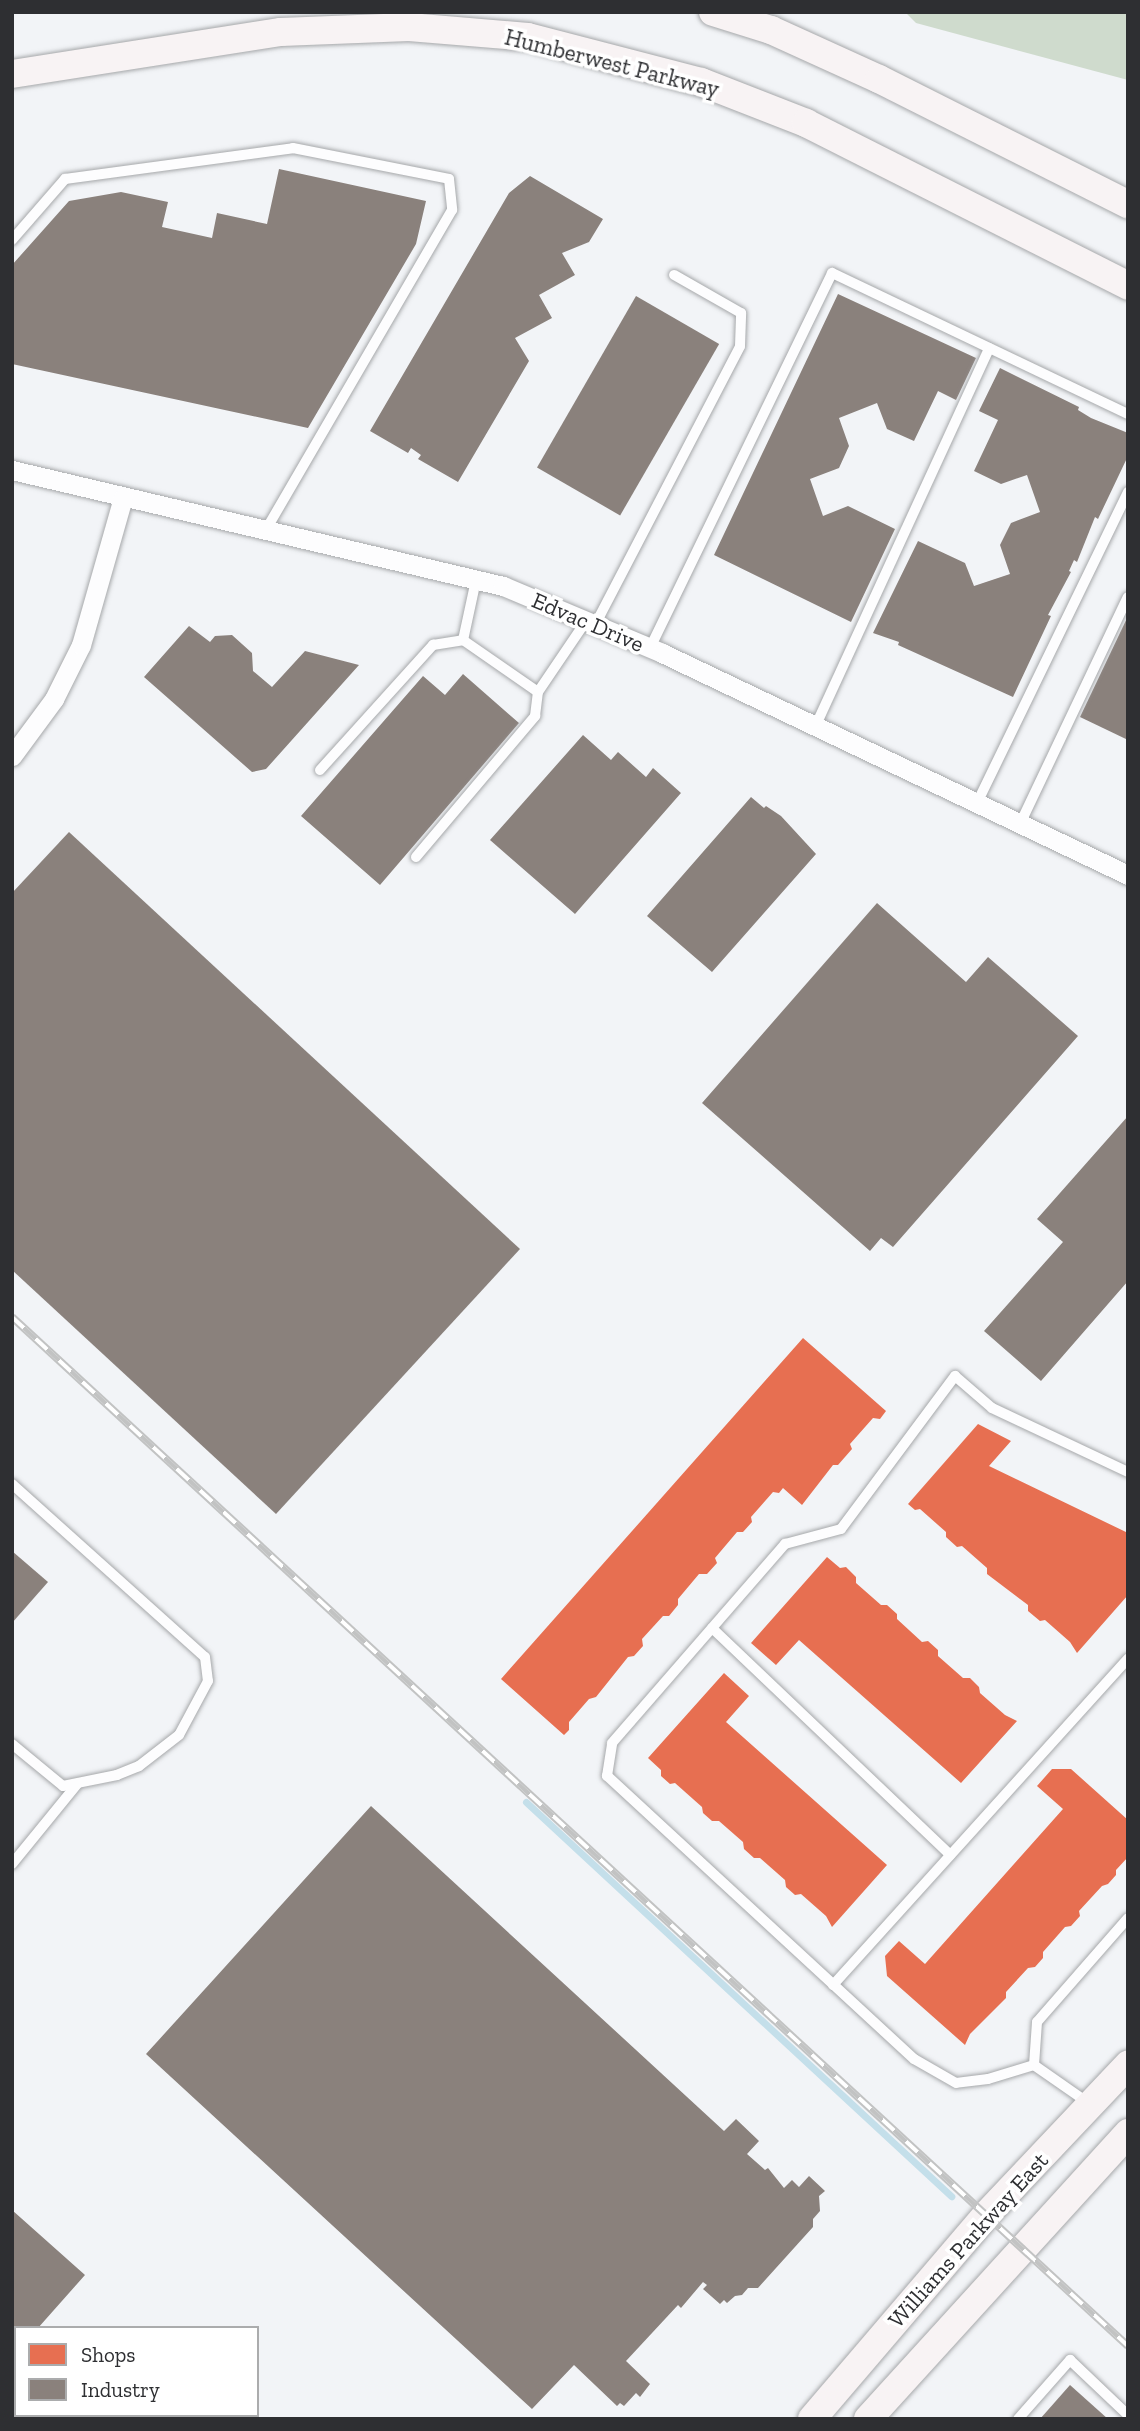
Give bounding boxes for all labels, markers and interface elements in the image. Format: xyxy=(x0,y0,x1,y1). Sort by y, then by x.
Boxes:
street label: Humberwest Parkway xyxy=(502,23,722,103)
street label: Edvac Drive xyxy=(528,586,648,658)
street label: Williams Parkway East xyxy=(882,2147,1054,2333)
legend xyxy=(14,2326,259,2417)
text: Shops xyxy=(81,2342,135,2367)
text: Industry xyxy=(81,2377,160,2402)

